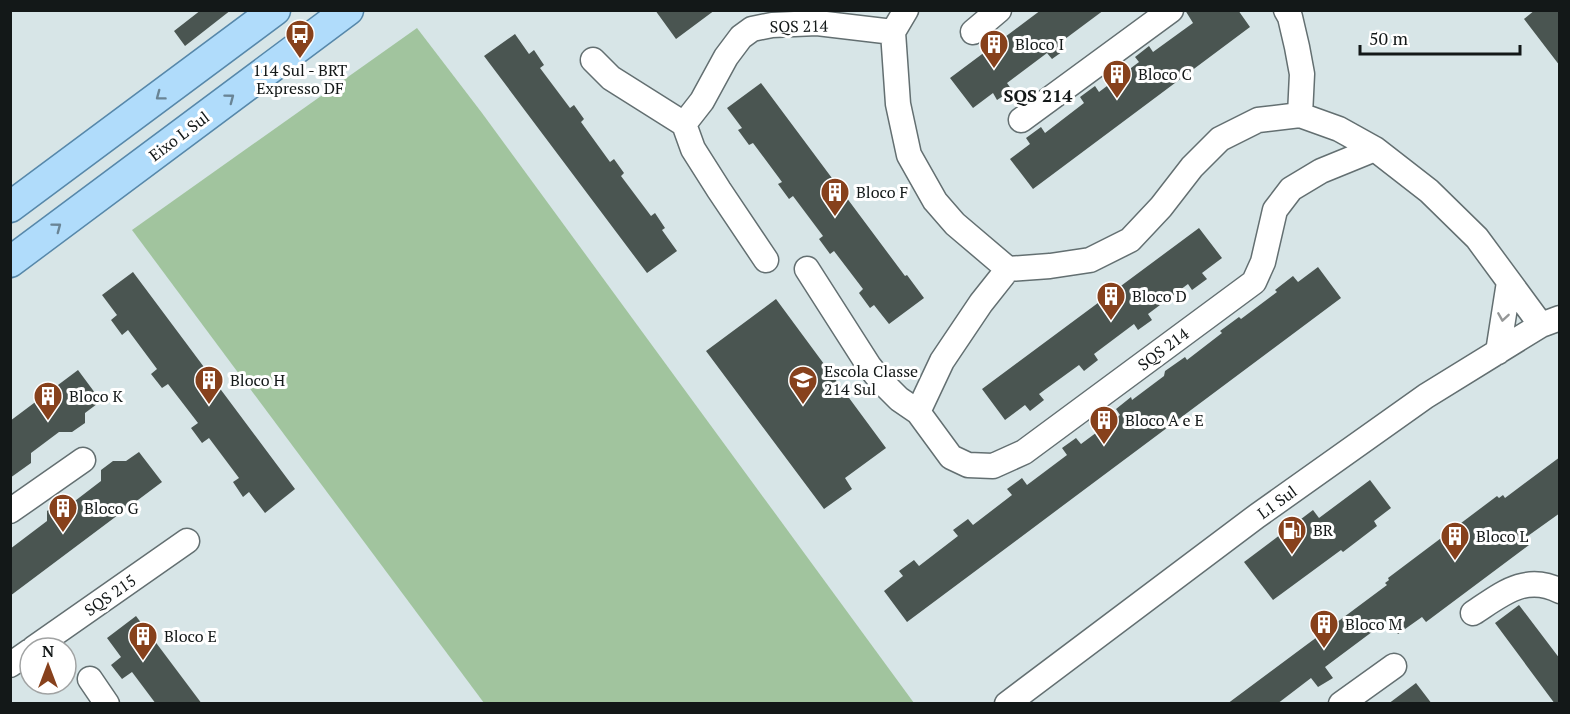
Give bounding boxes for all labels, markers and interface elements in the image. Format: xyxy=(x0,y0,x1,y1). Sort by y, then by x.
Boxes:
street label: SQS 214 xyxy=(770,14,829,38)
bus stop icon: 114 Sul - BRT Expresso DF xyxy=(284,18,316,60)
scale bar xyxy=(1360,18,1520,56)
text: 50 m xyxy=(1369,26,1409,50)
building icon: Bloco I xyxy=(978,28,1010,70)
place label: Bloco I xyxy=(1015,33,1064,55)
building icon: Bloco C xyxy=(1101,58,1133,100)
place label: 114 Sul - BRT Expresso DF xyxy=(253,59,347,99)
place label: Bloco C xyxy=(1138,63,1192,85)
district label: SQS 214 xyxy=(1003,83,1073,107)
one-way arrow xyxy=(156,88,167,99)
one-way arrow xyxy=(224,94,235,105)
street label: Eixo L Sul xyxy=(144,106,214,166)
building icon: Bloco F xyxy=(819,176,851,218)
place label: Bloco F xyxy=(856,181,908,203)
one-way arrow xyxy=(51,223,62,234)
building icon: Bloco D xyxy=(1095,280,1127,322)
place label: Bloco D xyxy=(1132,285,1187,307)
one-way arrow xyxy=(1498,312,1510,321)
street label: SQS 214 xyxy=(1133,322,1193,375)
place label: Escola Classe 214 Sul xyxy=(824,360,918,400)
building icon: Bloco H xyxy=(193,364,225,406)
school or university icon: Escola Classe 214 Sul xyxy=(787,364,819,406)
place label: Bloco H xyxy=(230,369,285,391)
building icon: Bloco K xyxy=(32,380,64,422)
place label: Bloco K xyxy=(69,385,123,407)
building icon: Bloco A e E xyxy=(1088,404,1120,446)
place label: Bloco A e E xyxy=(1125,409,1204,431)
street label: L1 Sul xyxy=(1253,480,1301,524)
building icon: Bloco G xyxy=(47,492,79,534)
place label: Bloco G xyxy=(84,497,138,519)
fuel station icon: BR xyxy=(1276,514,1308,556)
place label: BR xyxy=(1313,519,1334,541)
building icon: Bloco L xyxy=(1439,520,1471,562)
place label: Bloco L xyxy=(1476,525,1528,547)
street label: SQS 215 xyxy=(80,569,140,621)
building icon: Bloco M xyxy=(1308,608,1340,650)
place label: Bloco M xyxy=(1345,613,1402,635)
building icon: Bloco E xyxy=(127,620,159,662)
place label: Bloco E xyxy=(164,625,217,647)
north arrow xyxy=(18,636,78,696)
text: N xyxy=(42,640,54,662)

